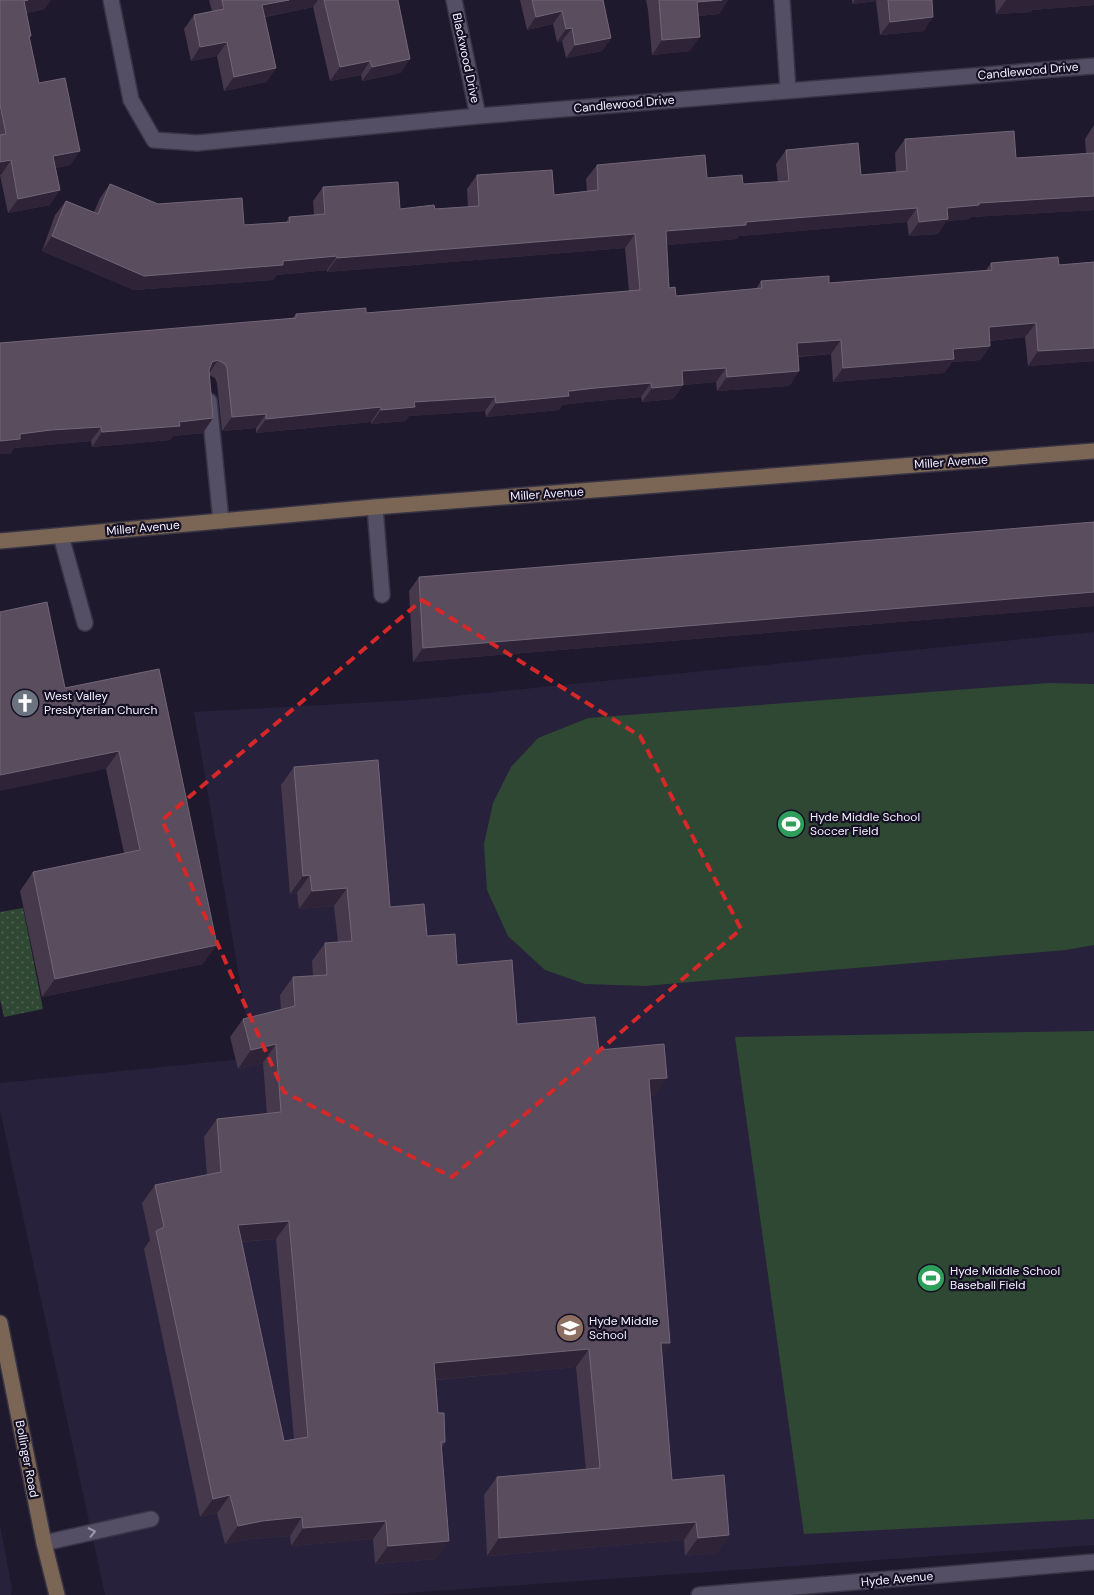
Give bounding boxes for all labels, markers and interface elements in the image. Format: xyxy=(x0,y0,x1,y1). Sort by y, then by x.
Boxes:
street label: Blackwood Drive xyxy=(449,12,483,105)
street label: Candlewood Drive xyxy=(977,59,1079,83)
street label: Candlewood Drive xyxy=(573,92,675,116)
street label: Miller Avenue xyxy=(914,451,988,473)
street label: Miller Avenue xyxy=(510,483,584,505)
street label: Miller Avenue xyxy=(106,517,181,539)
church icon: West Valley Presbyterian Church xyxy=(10,688,40,718)
place label: West Valley Presbyterian Church xyxy=(44,688,157,718)
sports icon: Hyde Middle School Soccer Field xyxy=(776,809,806,839)
place label: Hyde Middle School Soccer Field xyxy=(810,809,920,839)
sports icon: Hyde Middle School Baseball Field xyxy=(916,1263,946,1293)
place label: Hyde Middle School Baseball Field xyxy=(950,1263,1060,1293)
school or university icon: Hyde Middle School xyxy=(555,1313,585,1343)
place label: Hyde Middle School xyxy=(589,1313,659,1343)
street label: Bollinger Road xyxy=(12,1419,42,1499)
one-way arrow xyxy=(87,1528,96,1538)
street label: Hyde Avenue xyxy=(860,1568,934,1590)

